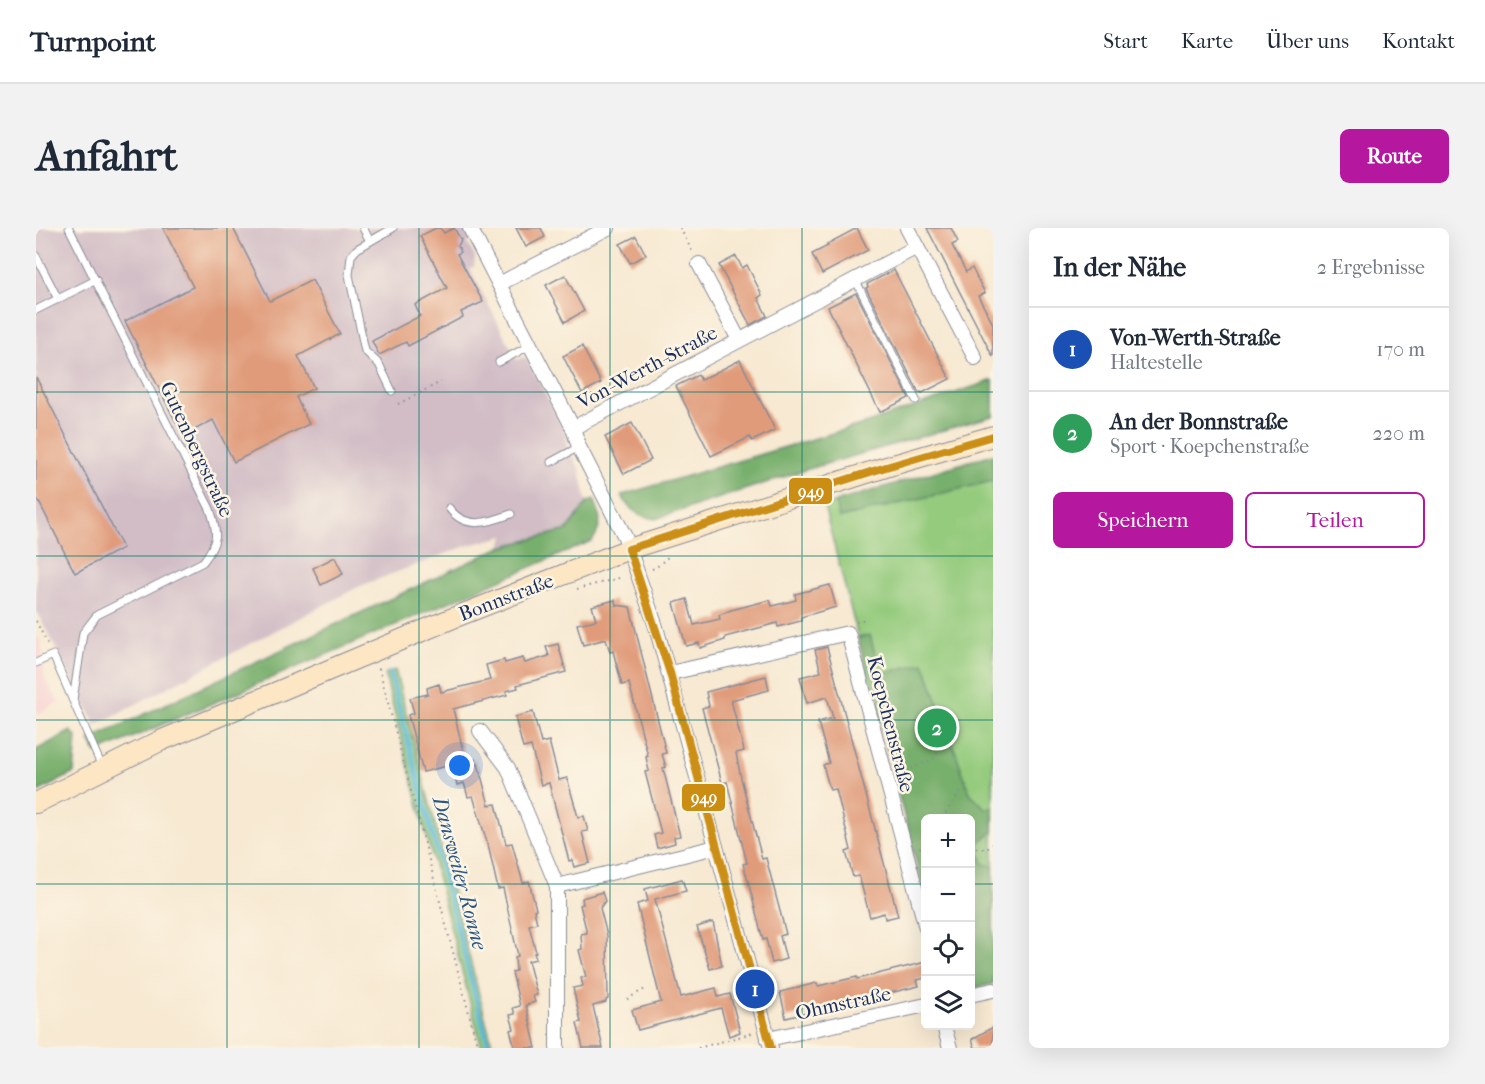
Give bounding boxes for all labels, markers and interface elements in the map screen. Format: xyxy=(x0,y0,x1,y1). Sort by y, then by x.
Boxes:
text: Turnpoint xyxy=(30,25,156,58)
text: Start xyxy=(1103,29,1148,53)
text: Karte xyxy=(1181,29,1233,53)
text: Über uns xyxy=(1266,29,1349,53)
text: Kontakt xyxy=(1382,29,1455,53)
button: Route xyxy=(1340,129,1449,183)
text: Anfahrt xyxy=(36,132,178,181)
text: In der Nähe xyxy=(1053,252,1186,283)
text: 2 Ergebnisse xyxy=(1317,256,1425,279)
street label: Von-Werth-Straße xyxy=(572,321,721,414)
text: Von-Werth-Straße xyxy=(1110,325,1281,351)
text: 1 xyxy=(1069,338,1076,361)
text: 170 m xyxy=(1376,338,1425,361)
text: Haltestelle xyxy=(1110,351,1203,374)
street label: Gutenbergstraße xyxy=(155,378,238,521)
text: An der Bonnstraße xyxy=(1110,409,1288,435)
text: 2 xyxy=(1067,422,1078,445)
text: 220 m xyxy=(1372,422,1425,445)
text: Sport · Koepchenstraße xyxy=(1110,435,1309,458)
line badge: 949 xyxy=(788,477,833,505)
text: 949 xyxy=(797,482,824,502)
button: Speichern xyxy=(1053,492,1233,548)
button: Teilen xyxy=(1245,492,1425,548)
street label: Bonnstraße xyxy=(456,569,557,626)
street label: Koepchenstraße xyxy=(862,654,919,795)
pin: 2 xyxy=(918,706,956,750)
your location xyxy=(445,751,474,780)
line badge: 949 xyxy=(681,783,726,812)
text: 949 xyxy=(690,788,717,808)
water label: Dansweiler Ronne xyxy=(428,792,492,953)
map controls xyxy=(921,814,975,1030)
button: + xyxy=(921,814,975,868)
button: − xyxy=(921,868,975,922)
button: locate xyxy=(921,922,975,976)
pin: 1 xyxy=(736,966,774,1011)
button: layers xyxy=(921,976,975,1030)
street label: Ohmstraße xyxy=(793,982,893,1025)

